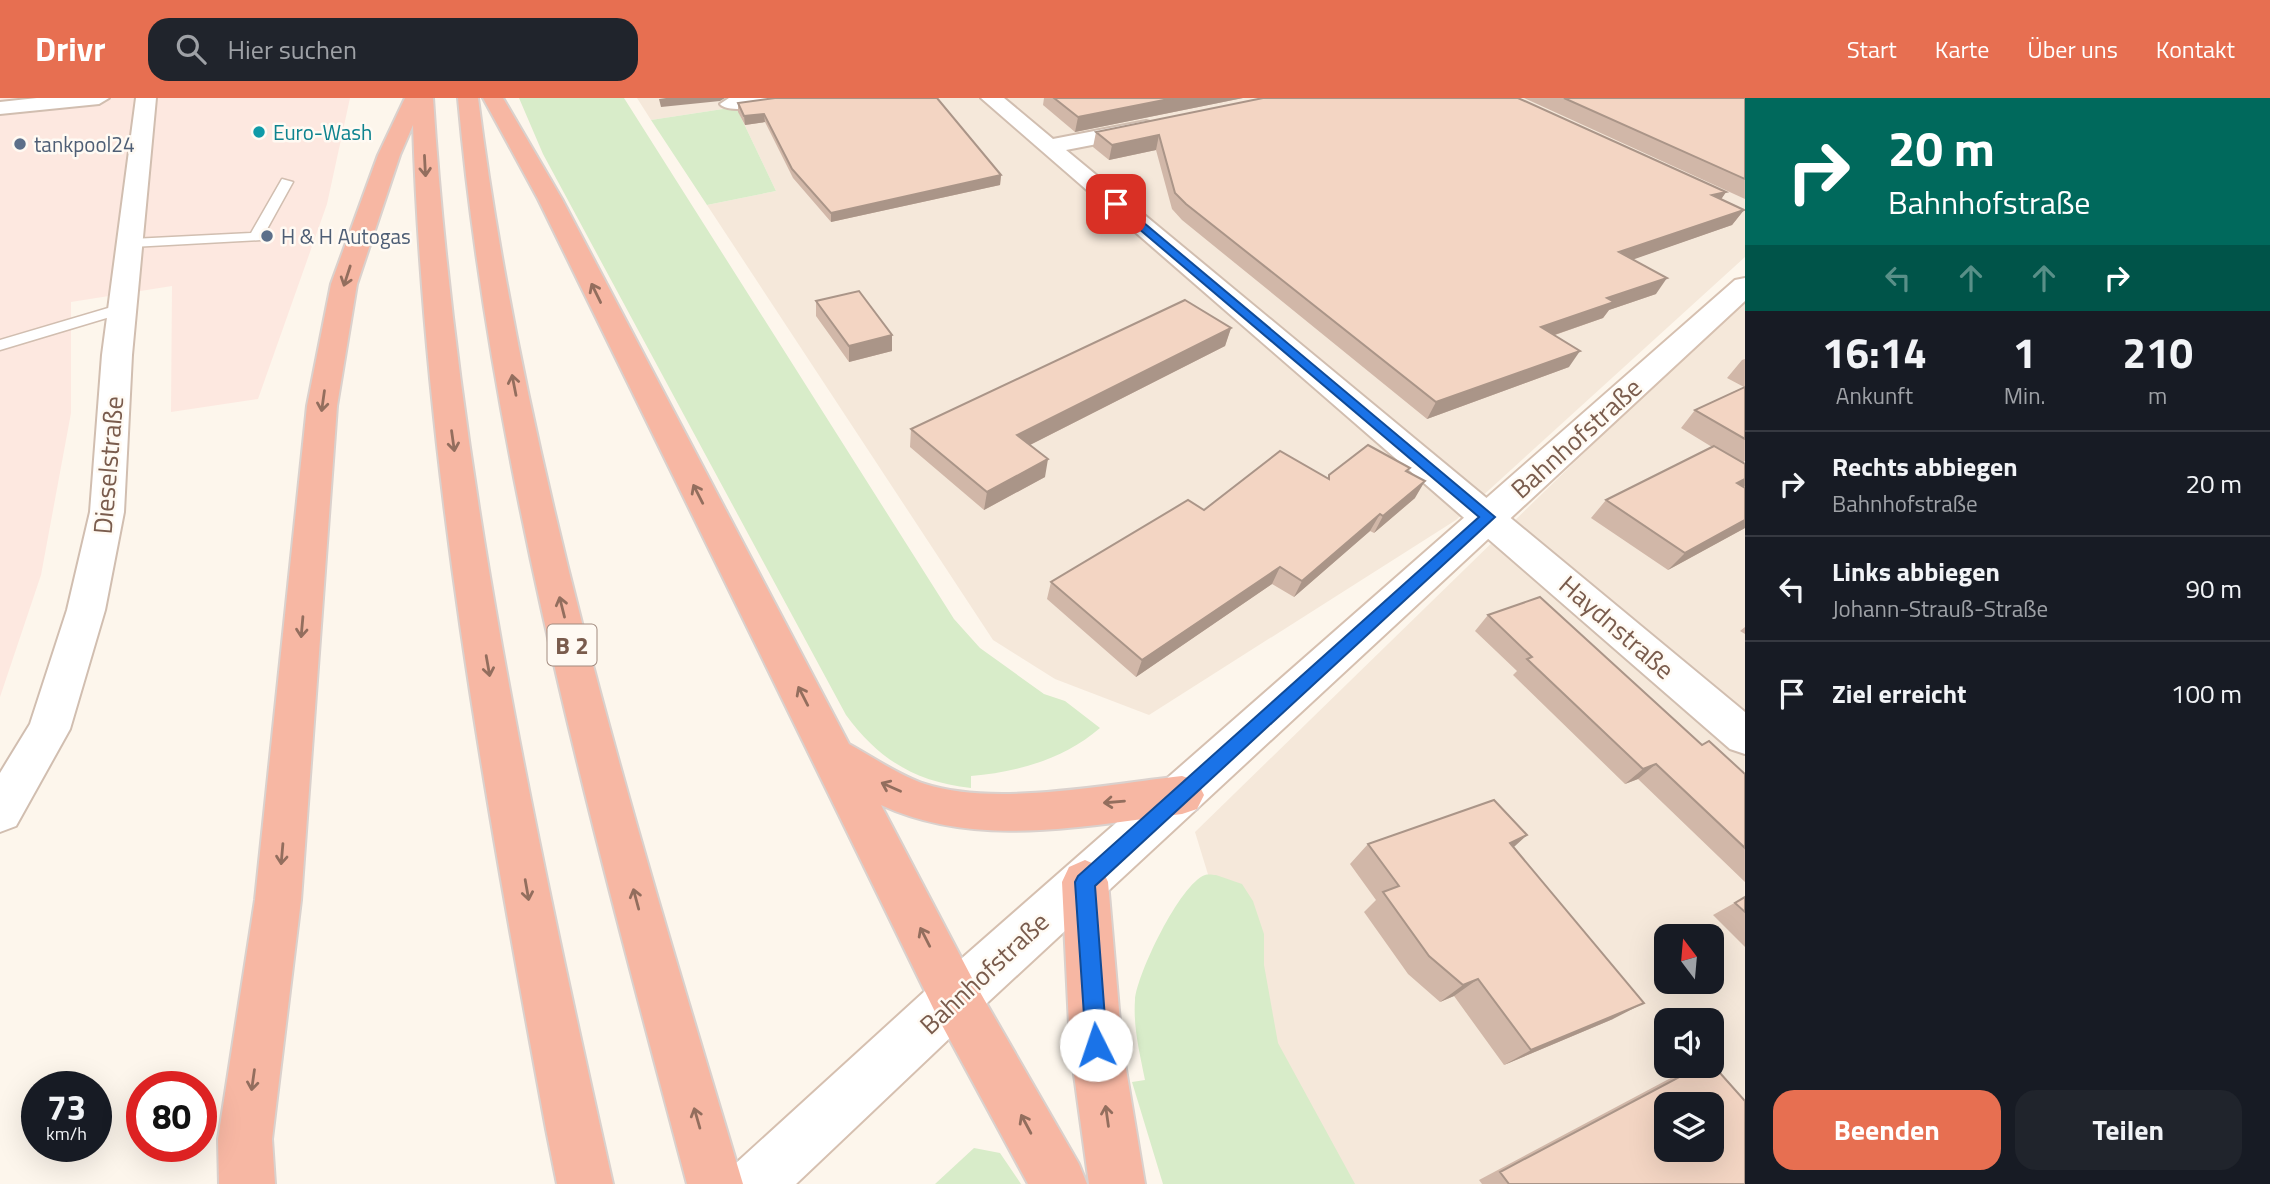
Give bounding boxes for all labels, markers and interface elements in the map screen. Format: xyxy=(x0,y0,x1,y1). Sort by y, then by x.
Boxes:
search box xyxy=(148,18,638,81)
text: Drivr xyxy=(35,24,106,74)
icon: search xyxy=(172,30,210,68)
text: Hier suchen xyxy=(228,30,357,69)
text: Start xyxy=(1847,31,1897,67)
text: Karte xyxy=(1935,31,1989,67)
text: Über uns xyxy=(2027,31,2118,67)
text: Kontakt xyxy=(2156,31,2235,67)
text: 20 m xyxy=(1888,110,1995,185)
place label: Euro-Wash xyxy=(273,116,372,148)
marker: Euro-Wash xyxy=(251,124,267,140)
icon: right xyxy=(1773,126,1864,217)
place label: tankpool24 xyxy=(34,128,135,160)
marker: tankpool24 xyxy=(12,136,28,152)
one-way arrow xyxy=(419,154,432,177)
pin xyxy=(1086,174,1146,234)
text: Bahnhofstraße xyxy=(1888,178,2091,226)
icon: arrive xyxy=(1097,185,1135,223)
place label: H & H Autogas xyxy=(281,220,411,252)
marker: H & H Autogas xyxy=(259,228,275,244)
icon: left xyxy=(1879,259,1917,297)
icon: ahead xyxy=(1952,259,1990,297)
icon: ahead xyxy=(2025,259,2063,297)
icon: right xyxy=(2098,259,2136,297)
one-way arrow xyxy=(340,265,353,287)
one-way arrow xyxy=(589,283,603,304)
text: 16:14 xyxy=(1822,320,1927,384)
text: 1 xyxy=(2013,320,2036,384)
text: 210 xyxy=(2122,320,2193,384)
street label: Bahnhofstraße xyxy=(1502,368,1650,508)
one-way arrow xyxy=(507,374,520,397)
text: Ankunft xyxy=(1836,378,1913,413)
text: Min. xyxy=(2004,378,2045,413)
text: m xyxy=(2148,378,2167,413)
one-way arrow xyxy=(316,389,329,412)
street label: Dieselstraße xyxy=(83,395,133,535)
one-way arrow xyxy=(447,429,460,452)
text: Rechts abbiegen xyxy=(1832,447,2018,486)
text: 20 m xyxy=(2185,464,2242,503)
icon: right xyxy=(1773,465,1811,503)
one-way arrow xyxy=(691,484,705,505)
text: Bahnhofstraße xyxy=(1832,486,1978,521)
text: Links abbiegen xyxy=(1832,552,2000,591)
street label: Haydnstraße xyxy=(1551,566,1683,688)
text: 90 m xyxy=(2185,569,2242,608)
icon: left xyxy=(1773,570,1811,608)
text: Johann-Strauß-Straße xyxy=(1832,591,2048,626)
one-way arrow xyxy=(555,596,568,619)
one-way arrow xyxy=(295,615,308,638)
road number: B 2 xyxy=(548,624,596,666)
one-way arrow xyxy=(482,654,495,677)
text: Ziel erreicht xyxy=(1832,674,1967,713)
text: 100 m xyxy=(2171,674,2242,713)
icon: arrive xyxy=(1773,675,1811,713)
one-way arrow xyxy=(795,686,809,707)
one-way arrow xyxy=(880,780,902,793)
one-way arrow xyxy=(1103,795,1126,808)
one-way arrow xyxy=(275,842,288,865)
one-way arrow xyxy=(521,878,534,901)
one-way arrow xyxy=(629,888,642,910)
street label: Bahnhofstraße xyxy=(911,903,1057,1043)
north arrow xyxy=(1654,924,1724,994)
map controls xyxy=(1654,924,1724,1162)
one-way arrow xyxy=(917,927,931,948)
position arrow xyxy=(1059,1008,1133,1082)
button: sound xyxy=(1654,1008,1724,1078)
one-way arrow xyxy=(247,1068,260,1090)
speed limit sign: 80 xyxy=(126,1071,217,1162)
text: 73 xyxy=(47,1080,86,1134)
button: Beenden xyxy=(1773,1090,2001,1170)
button: Teilen xyxy=(2015,1090,2242,1170)
button: layers xyxy=(1654,1092,1724,1162)
one-way arrow xyxy=(1100,1106,1113,1128)
one-way arrow xyxy=(689,1108,702,1130)
one-way arrow xyxy=(1019,1114,1032,1135)
text: km/h xyxy=(46,1120,87,1147)

